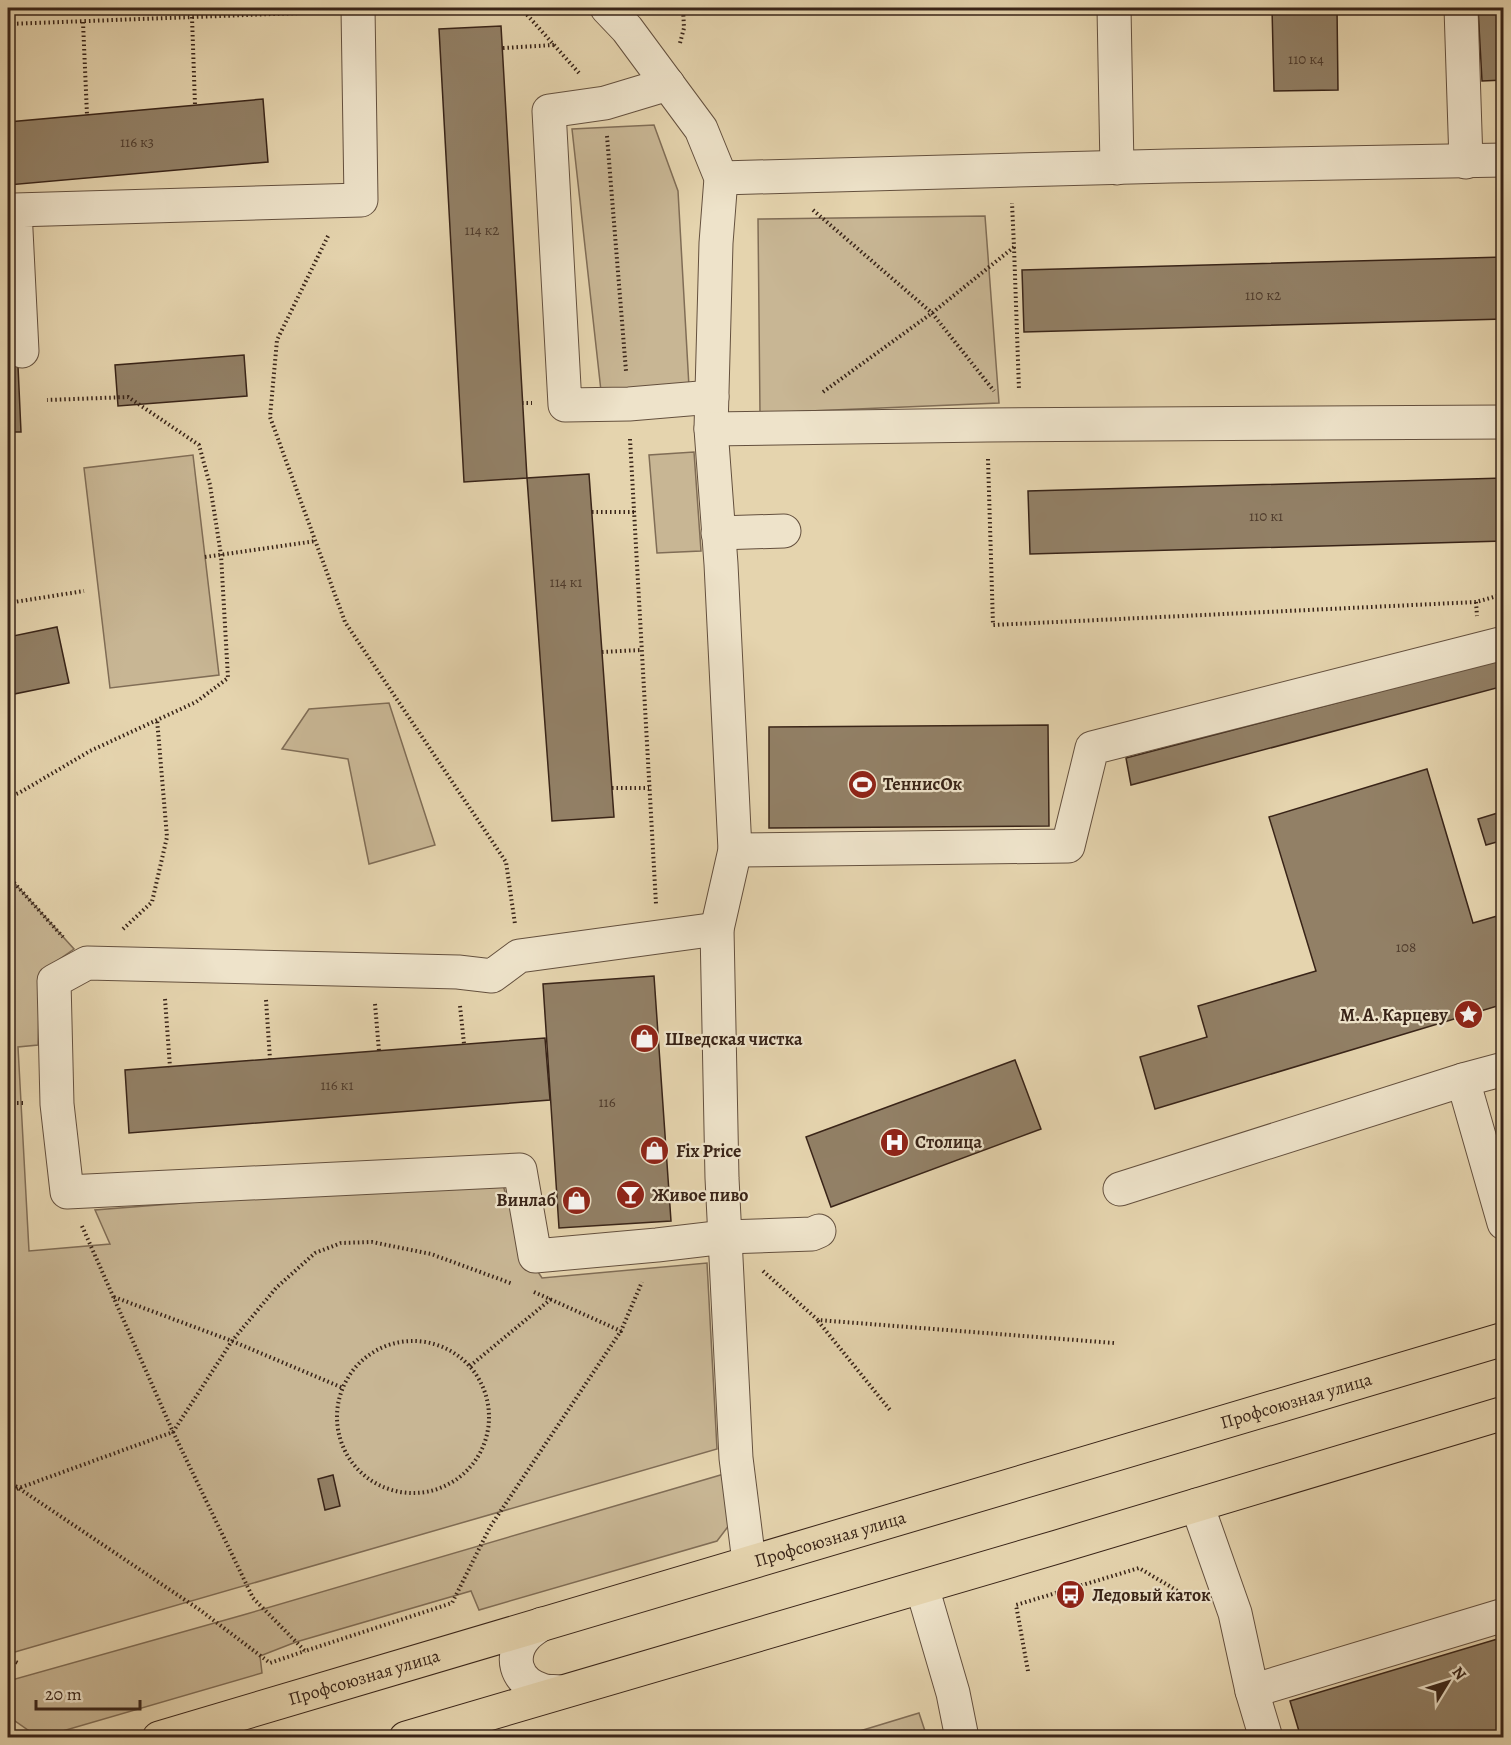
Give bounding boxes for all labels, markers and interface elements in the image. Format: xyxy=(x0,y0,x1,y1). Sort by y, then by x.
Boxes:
house number: 110 к4 xyxy=(1288,49,1324,69)
house number: 116 к3 xyxy=(120,132,154,152)
house number: 114 к2 xyxy=(465,220,499,240)
house number: 110 к2 xyxy=(1245,285,1281,305)
house number: 110 к1 xyxy=(1249,506,1283,526)
house number: 114 к1 xyxy=(550,572,582,592)
sports icon: ТеннисОк xyxy=(846,768,878,800)
place label: ТеннисОк xyxy=(883,772,962,796)
house number: 108 xyxy=(1396,937,1416,957)
place icon: М. А. Карцеву xyxy=(1453,999,1485,1031)
place label: М. А. Карцеву xyxy=(1340,1003,1448,1027)
shop icon: Шведская чистка xyxy=(628,1023,660,1055)
place label: Шведская чистка xyxy=(665,1027,803,1051)
house number: 116 к1 xyxy=(320,1075,354,1095)
house number: 116 xyxy=(598,1092,616,1112)
hospital icon: Столица xyxy=(878,1126,910,1158)
place label: Столица xyxy=(915,1130,983,1154)
shop icon: Fix Price xyxy=(639,1135,671,1167)
place label: Fix Price xyxy=(676,1139,741,1163)
bar icon: Живое пиво xyxy=(615,1179,647,1211)
place label: Живое пиво xyxy=(652,1183,748,1207)
shop icon: Винлаб xyxy=(561,1184,593,1216)
place label: Винлаб xyxy=(496,1188,556,1212)
street label: Профсоюзная улица xyxy=(1217,1367,1375,1435)
street label: Профсоюзная улица xyxy=(751,1505,909,1573)
bus stop icon: Ледовый каток xyxy=(1055,1579,1087,1611)
place label: Ледовый каток xyxy=(1092,1583,1211,1607)
street label: Профсоюзная улица xyxy=(286,1643,443,1711)
north arrow xyxy=(1418,1652,1478,1712)
text: N xyxy=(1447,1662,1472,1685)
scale bar xyxy=(36,1673,140,1711)
text: 20 m xyxy=(45,1682,82,1706)

